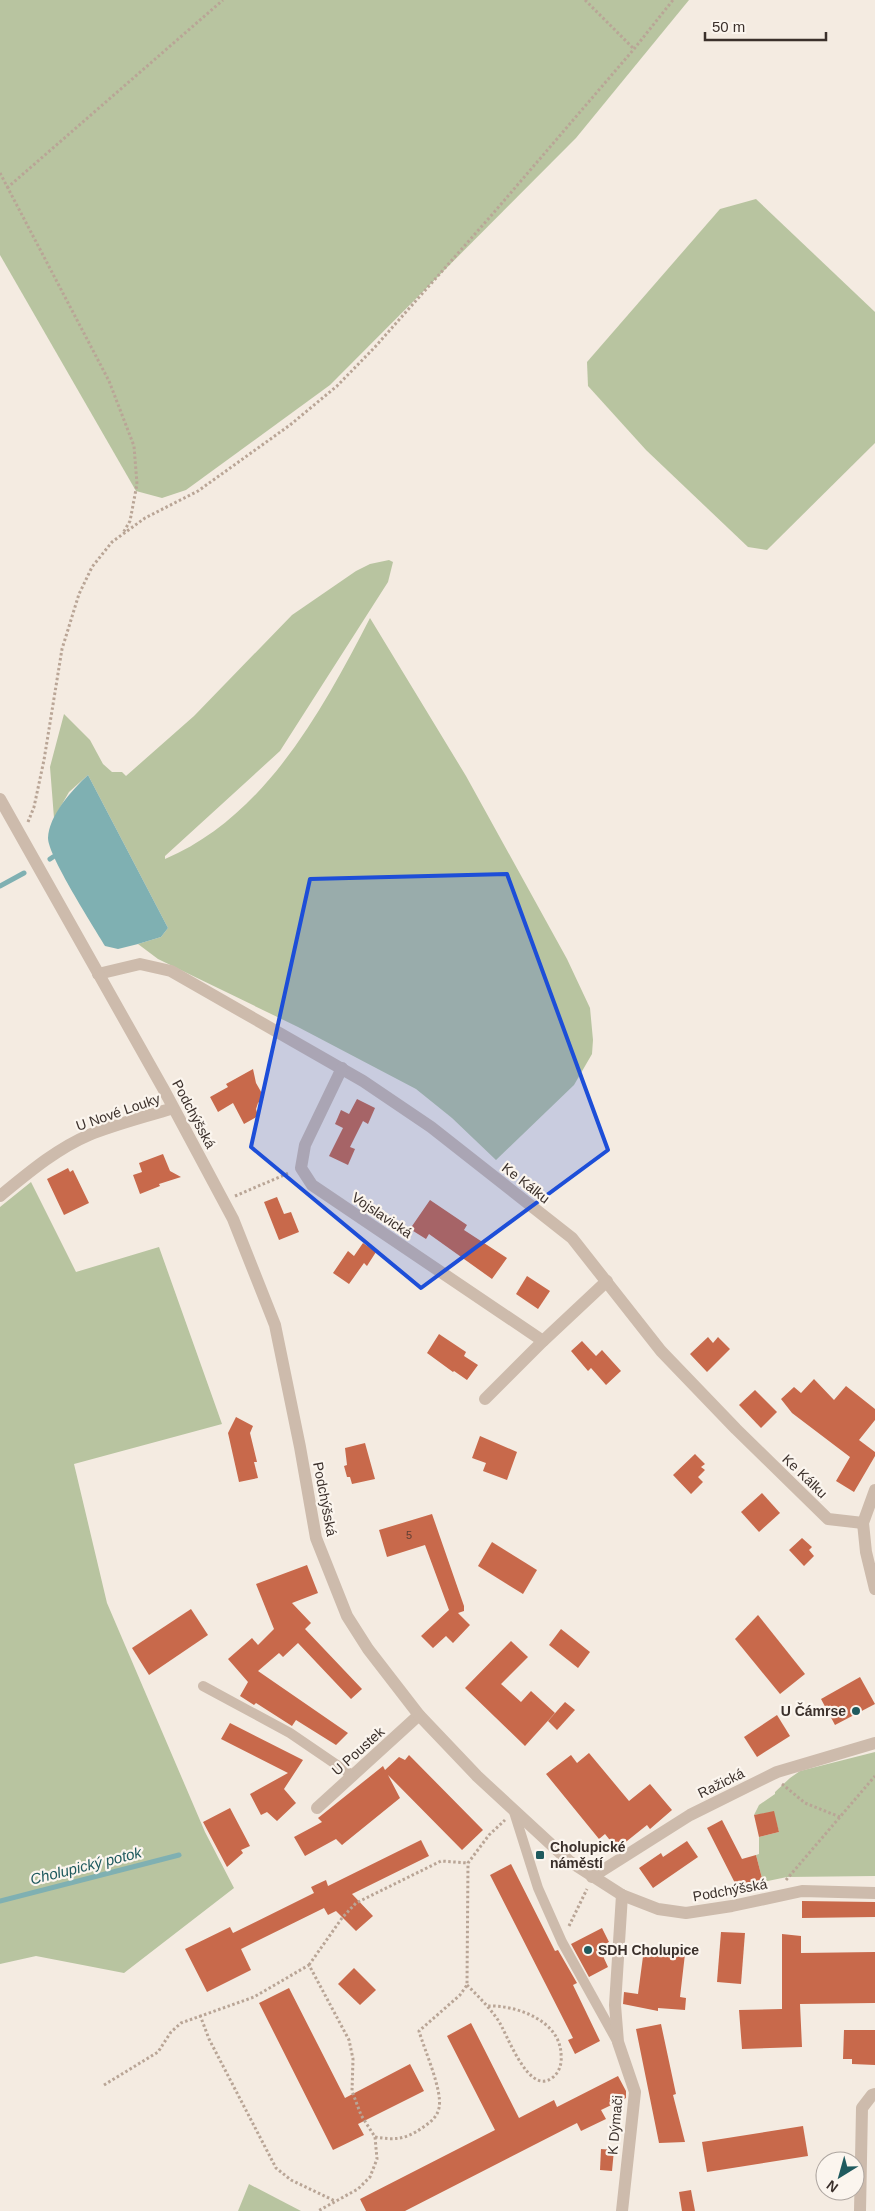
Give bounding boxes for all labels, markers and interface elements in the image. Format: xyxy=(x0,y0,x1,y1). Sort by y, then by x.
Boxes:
scale bar xyxy=(705,10,826,42)
text: 50 m xyxy=(712,18,745,35)
street label: Podchýšská xyxy=(169,1077,219,1151)
street label: U Nové Louky xyxy=(74,1090,162,1134)
street label: Ke Kálku xyxy=(499,1159,553,1207)
street label: Vojslavická xyxy=(349,1189,415,1241)
street label: Ke Kálku xyxy=(779,1451,831,1501)
street label: Podchýšská xyxy=(310,1460,340,1538)
house number: 5 xyxy=(406,1529,412,1541)
place label: U Čámrse xyxy=(781,1702,846,1719)
marker: U Čámrse xyxy=(850,1705,862,1717)
street label: U Poustek xyxy=(329,1723,388,1779)
street label: Ražická xyxy=(695,1765,747,1801)
place label: Cholupické náměstí xyxy=(550,1839,626,1871)
water label: Cholupický potok xyxy=(28,1843,145,1888)
marker: Cholupické náměstí xyxy=(534,1849,546,1861)
street label: Podchýšská xyxy=(691,1876,769,1904)
place label: SDH Cholupice xyxy=(598,1942,699,1958)
marker: SDH Cholupice xyxy=(582,1944,594,1956)
street label: K Dýmači xyxy=(604,2094,626,2156)
north arrow xyxy=(815,2151,865,2201)
text: N xyxy=(823,2177,841,2196)

